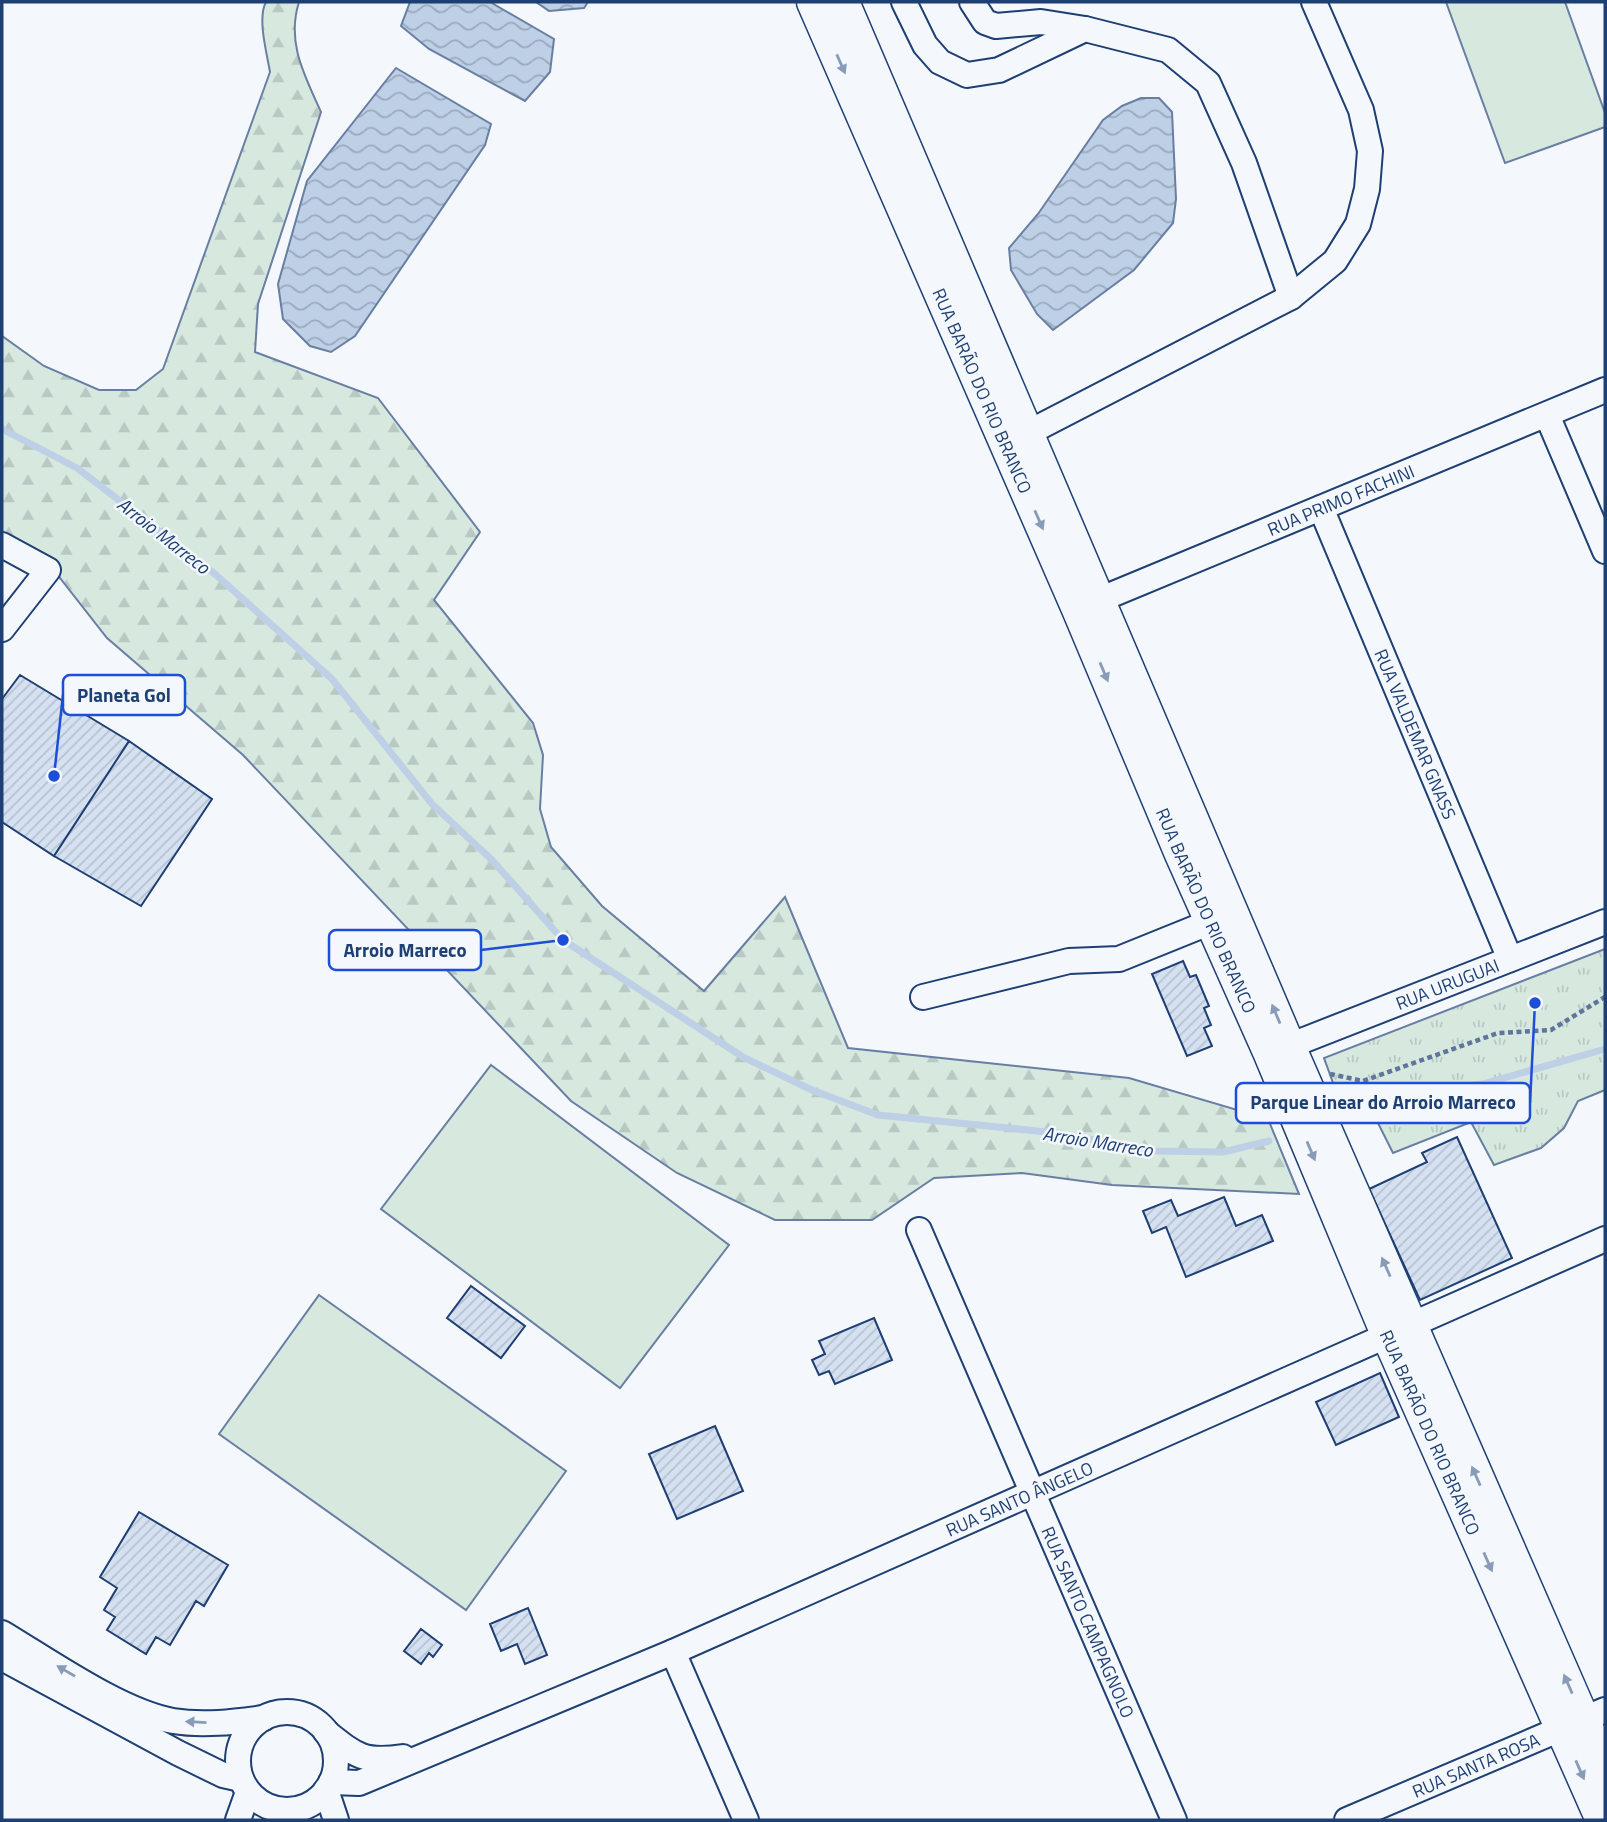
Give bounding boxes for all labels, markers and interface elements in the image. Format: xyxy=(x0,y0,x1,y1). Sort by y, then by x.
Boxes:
one-way arrow xyxy=(836,54,847,75)
street label: RUA BARÃO DO RIO BRANCO xyxy=(926,284,1039,498)
street label: RUA PRIMO FACHINI xyxy=(1263,457,1418,542)
water label: Arroio Marreco xyxy=(111,489,217,581)
one-way arrow xyxy=(1033,510,1045,530)
street label: RUA VALDEMAR GNASS xyxy=(1368,645,1463,823)
one-way arrow xyxy=(1099,661,1110,682)
callout: Planeta Gol xyxy=(63,675,185,715)
text: Planeta Gol xyxy=(77,680,171,709)
street label: RUA BARÃO DO RIO BRANCO xyxy=(1150,804,1264,1017)
callout: Arroio Marreco xyxy=(329,930,481,970)
text: Arroio Marreco xyxy=(343,935,467,964)
street label: RUA URUGUAI xyxy=(1391,951,1503,1016)
one-way arrow xyxy=(1270,1003,1281,1024)
callout: Parque Linear do Arroio Marreco xyxy=(1236,1083,1530,1123)
text: Parque Linear do Arroio Marreco xyxy=(1250,1087,1516,1116)
water label: Arroio Marreco xyxy=(1041,1118,1156,1164)
one-way arrow xyxy=(1305,1140,1316,1161)
one-way arrow xyxy=(1380,1257,1392,1277)
street label: RUA BARÃO DO RIO BRANCO xyxy=(1373,1326,1488,1539)
street label: RUA SANTO ÂNGELO xyxy=(941,1454,1097,1543)
one-way arrow xyxy=(1471,1465,1482,1486)
street label: RUA SANTO CAMPAGNOLO xyxy=(1035,1522,1142,1722)
one-way arrow xyxy=(1482,1552,1494,1572)
one-way arrow xyxy=(57,1665,76,1677)
one-way arrow xyxy=(1562,1674,1574,1694)
one-way arrow xyxy=(185,1717,207,1728)
street label: RUA SANTA ROSA xyxy=(1408,1726,1544,1804)
one-way arrow xyxy=(1574,1760,1586,1780)

